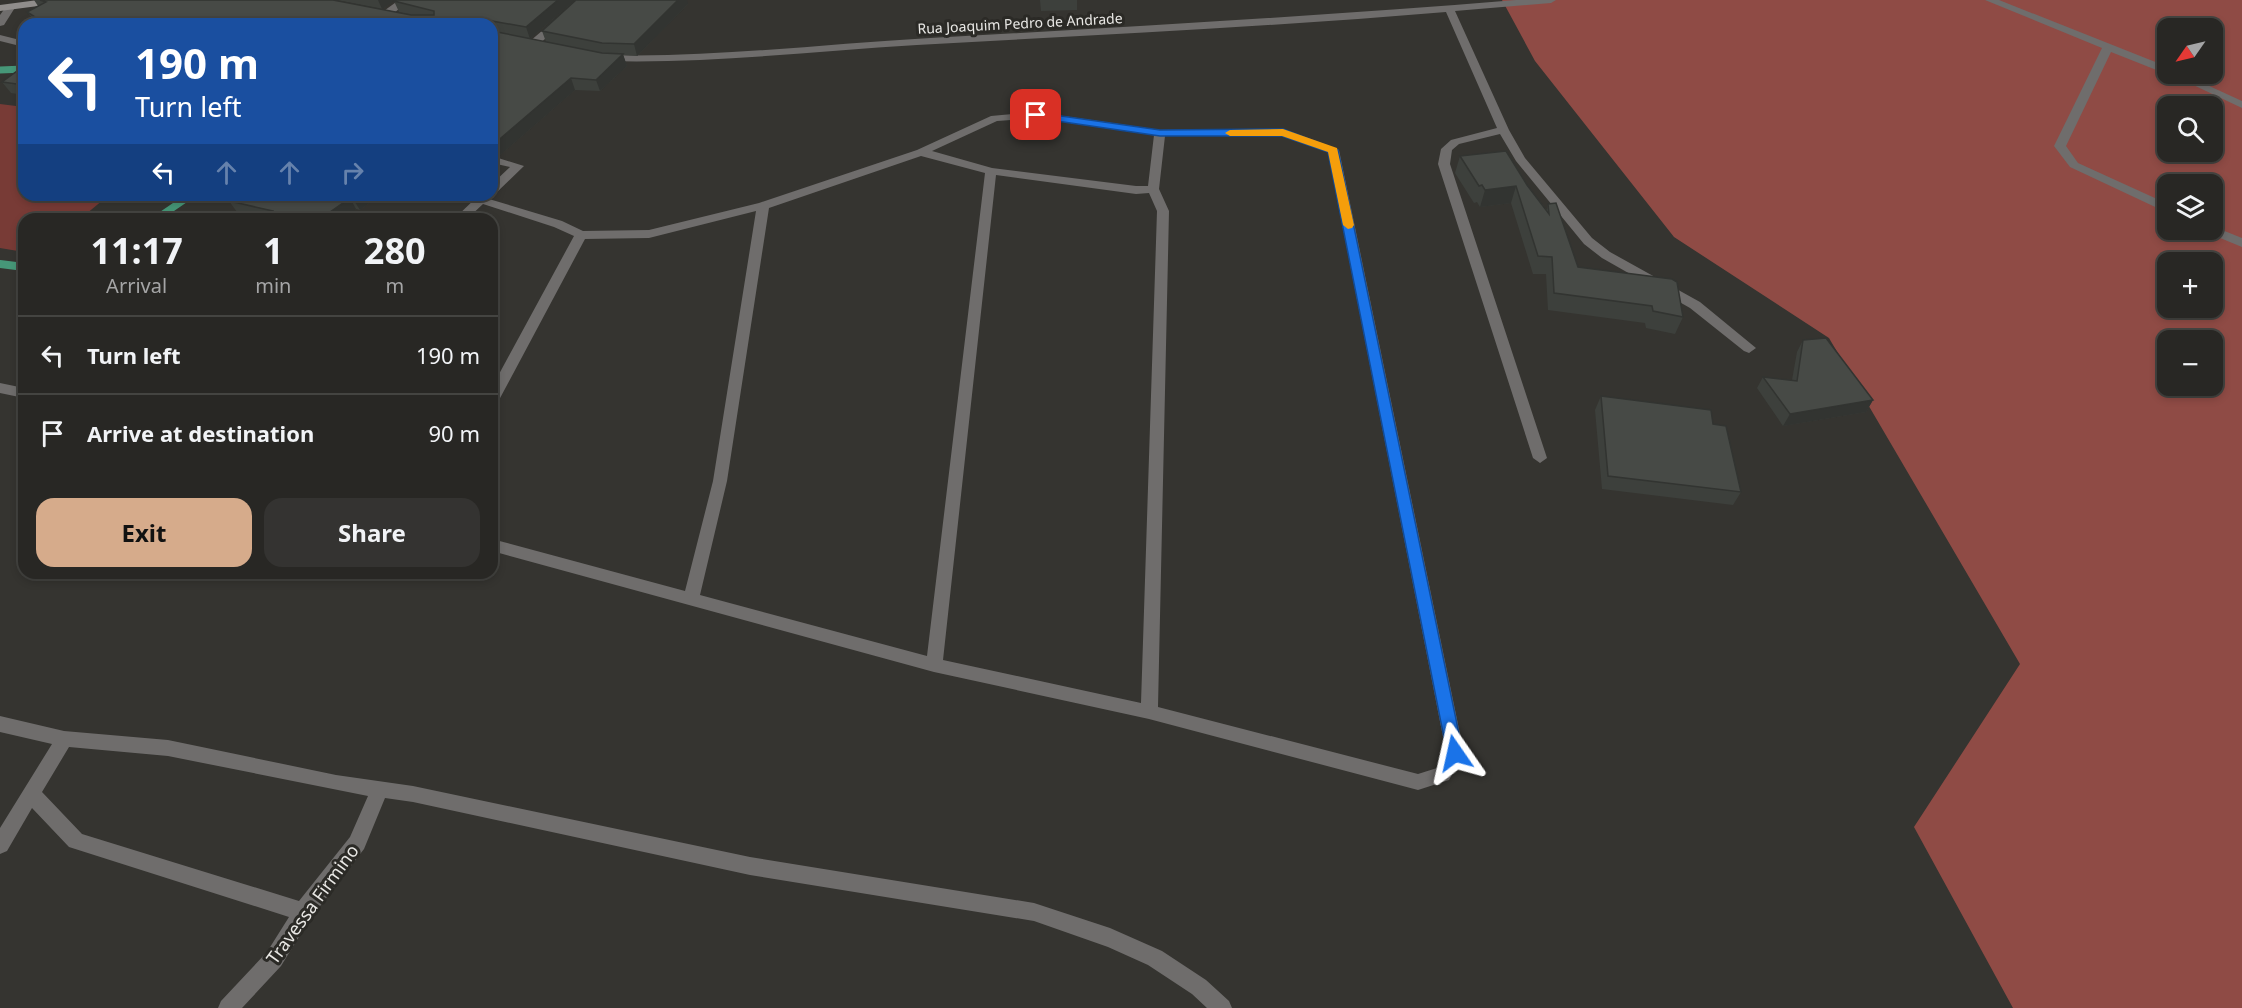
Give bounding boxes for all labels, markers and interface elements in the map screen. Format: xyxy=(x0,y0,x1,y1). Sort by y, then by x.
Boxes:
street label: Rua Joaquim Pedro de Andrade xyxy=(917,8,1123,38)
north arrow xyxy=(2157,18,2223,84)
map controls xyxy=(2157,18,2223,396)
text: 190 m xyxy=(135,34,259,91)
icon: left xyxy=(36,42,114,120)
text: Turn left xyxy=(135,88,241,125)
pin xyxy=(1010,89,1061,140)
button: search xyxy=(2157,96,2223,162)
icon: arrive xyxy=(1019,98,1052,131)
icon: left xyxy=(147,156,180,189)
icon: ahead xyxy=(210,156,243,189)
icon: ahead xyxy=(273,156,306,189)
icon: right xyxy=(336,156,369,189)
button: layers xyxy=(2157,174,2223,240)
text: 11:17 xyxy=(90,226,183,275)
text: 1 xyxy=(263,226,284,275)
text: 280 xyxy=(364,226,426,275)
button: + xyxy=(2157,252,2223,318)
text: Arrival xyxy=(106,272,167,299)
text: min xyxy=(255,272,291,299)
text: m xyxy=(385,272,404,299)
button: − xyxy=(2157,330,2223,396)
icon: left xyxy=(36,339,69,372)
text: Turn left xyxy=(87,340,181,370)
text: 190 m xyxy=(416,340,480,370)
icon: arrive xyxy=(36,417,69,450)
text: Arrive at destination xyxy=(87,418,314,448)
text: 90 m xyxy=(429,418,480,448)
button: Exit xyxy=(36,498,252,567)
button: Share xyxy=(264,498,480,567)
position arrow xyxy=(1423,721,1487,785)
street label: Travessa Firmino xyxy=(260,839,364,969)

